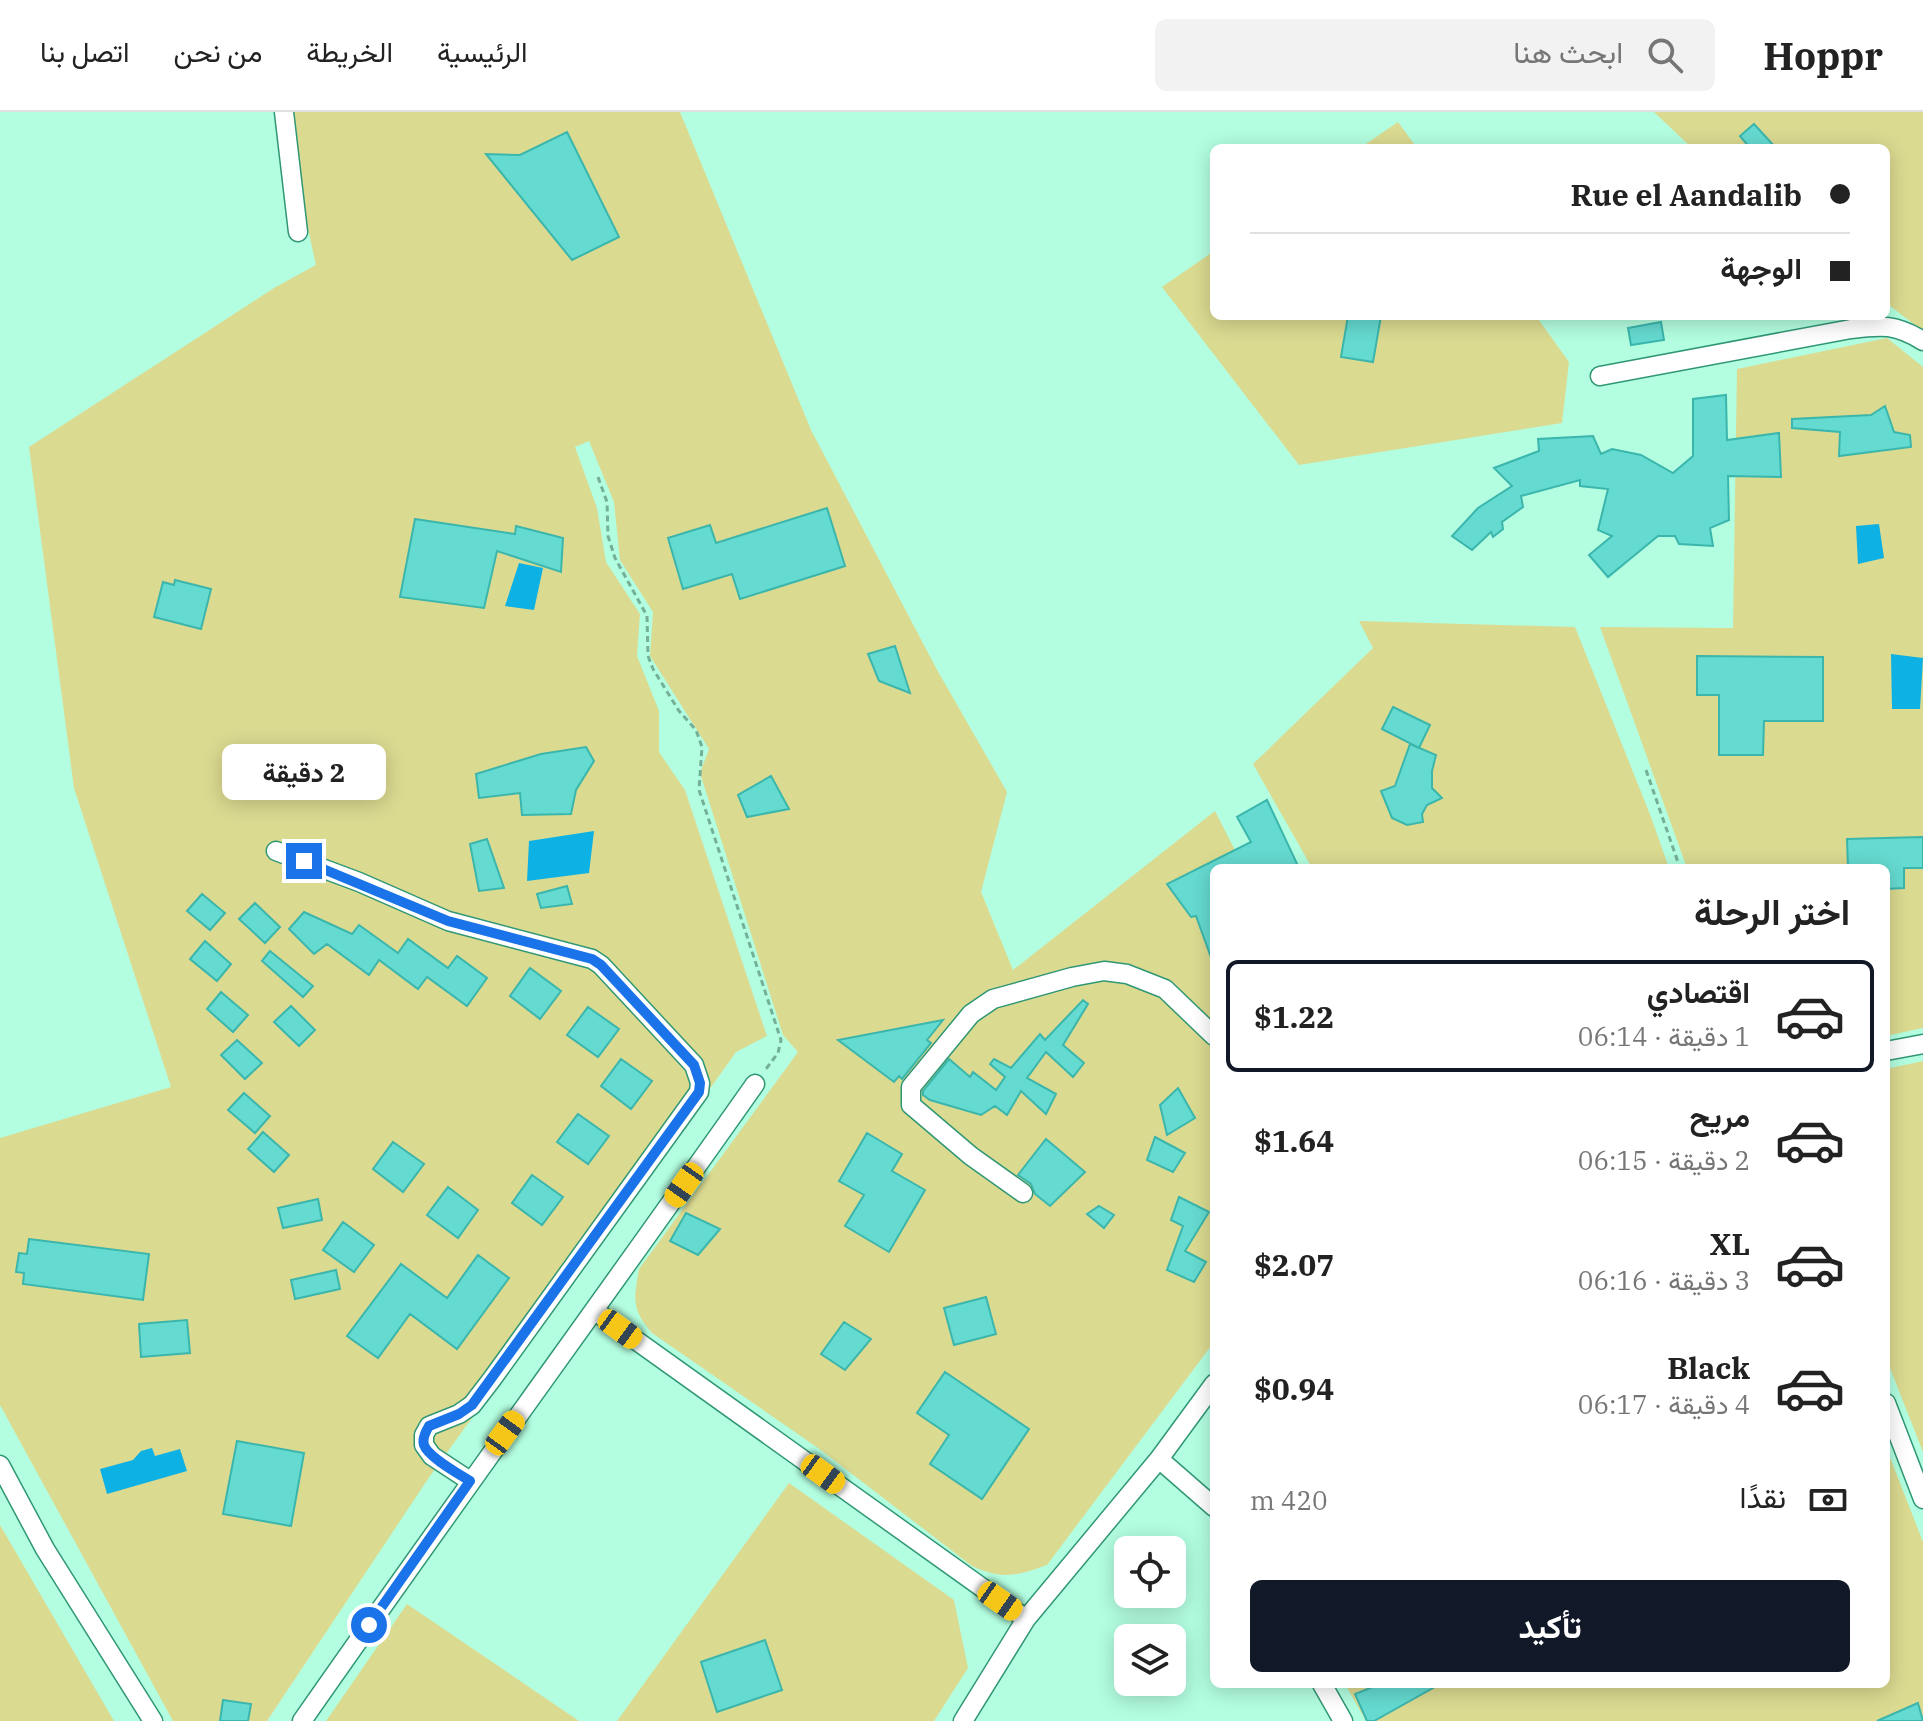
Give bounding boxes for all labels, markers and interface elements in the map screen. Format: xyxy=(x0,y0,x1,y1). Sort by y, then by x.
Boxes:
search box xyxy=(1155,19,1715,91)
text: Hoppr xyxy=(1763,31,1883,80)
text: ابحث هنا xyxy=(1513,32,1623,71)
text: اتصل بنا xyxy=(40,33,129,70)
text: من نحن xyxy=(173,33,262,70)
text: الخريطة xyxy=(306,33,393,70)
text: الرئيسية xyxy=(437,33,527,70)
icon: search xyxy=(1643,33,1687,77)
text: Rue el Aandalib xyxy=(1571,175,1802,214)
text: الوجهة xyxy=(1720,248,1802,287)
callout: 2 دقيقة xyxy=(222,745,386,801)
text: 2 دقيقة xyxy=(263,755,345,789)
route end xyxy=(286,843,322,879)
text: اختر الرحلة xyxy=(1694,888,1850,935)
text: اقتصادي xyxy=(1647,972,1750,1011)
icon: car xyxy=(1774,980,1846,1052)
text: $1.22 xyxy=(1254,997,1334,1036)
text: 1 دقيقة · 06:14 xyxy=(1578,1019,1750,1053)
text: مريح xyxy=(1690,1096,1750,1135)
icon: car xyxy=(1774,1104,1846,1176)
text: $1.64 xyxy=(1254,1121,1334,1160)
text: 2 دقيقة · 06:15 xyxy=(1578,1143,1750,1177)
car xyxy=(660,1158,708,1212)
text: XL xyxy=(1710,1224,1750,1263)
icon: car xyxy=(1774,1228,1846,1300)
text: $2.07 xyxy=(1254,1245,1334,1284)
text: 3 دقيقة · 06:16 xyxy=(1578,1263,1750,1297)
car xyxy=(594,1305,646,1353)
text: Black xyxy=(1667,1348,1750,1387)
icon: car xyxy=(1774,1352,1846,1424)
text: $0.94 xyxy=(1254,1369,1334,1408)
text: 4 دقيقة · 06:17 xyxy=(1578,1387,1750,1421)
car xyxy=(481,1407,529,1459)
car xyxy=(797,1450,849,1498)
text: نقدًا xyxy=(1740,1477,1786,1516)
icon: cash xyxy=(1806,1478,1850,1522)
text: 420 m xyxy=(1250,1483,1328,1517)
map controls xyxy=(1114,1536,1186,1696)
button: locate xyxy=(1114,1536,1186,1608)
car xyxy=(973,1577,1027,1625)
button: تأكيد xyxy=(1250,1580,1850,1672)
route start xyxy=(351,1607,387,1643)
button: layers xyxy=(1114,1624,1186,1696)

